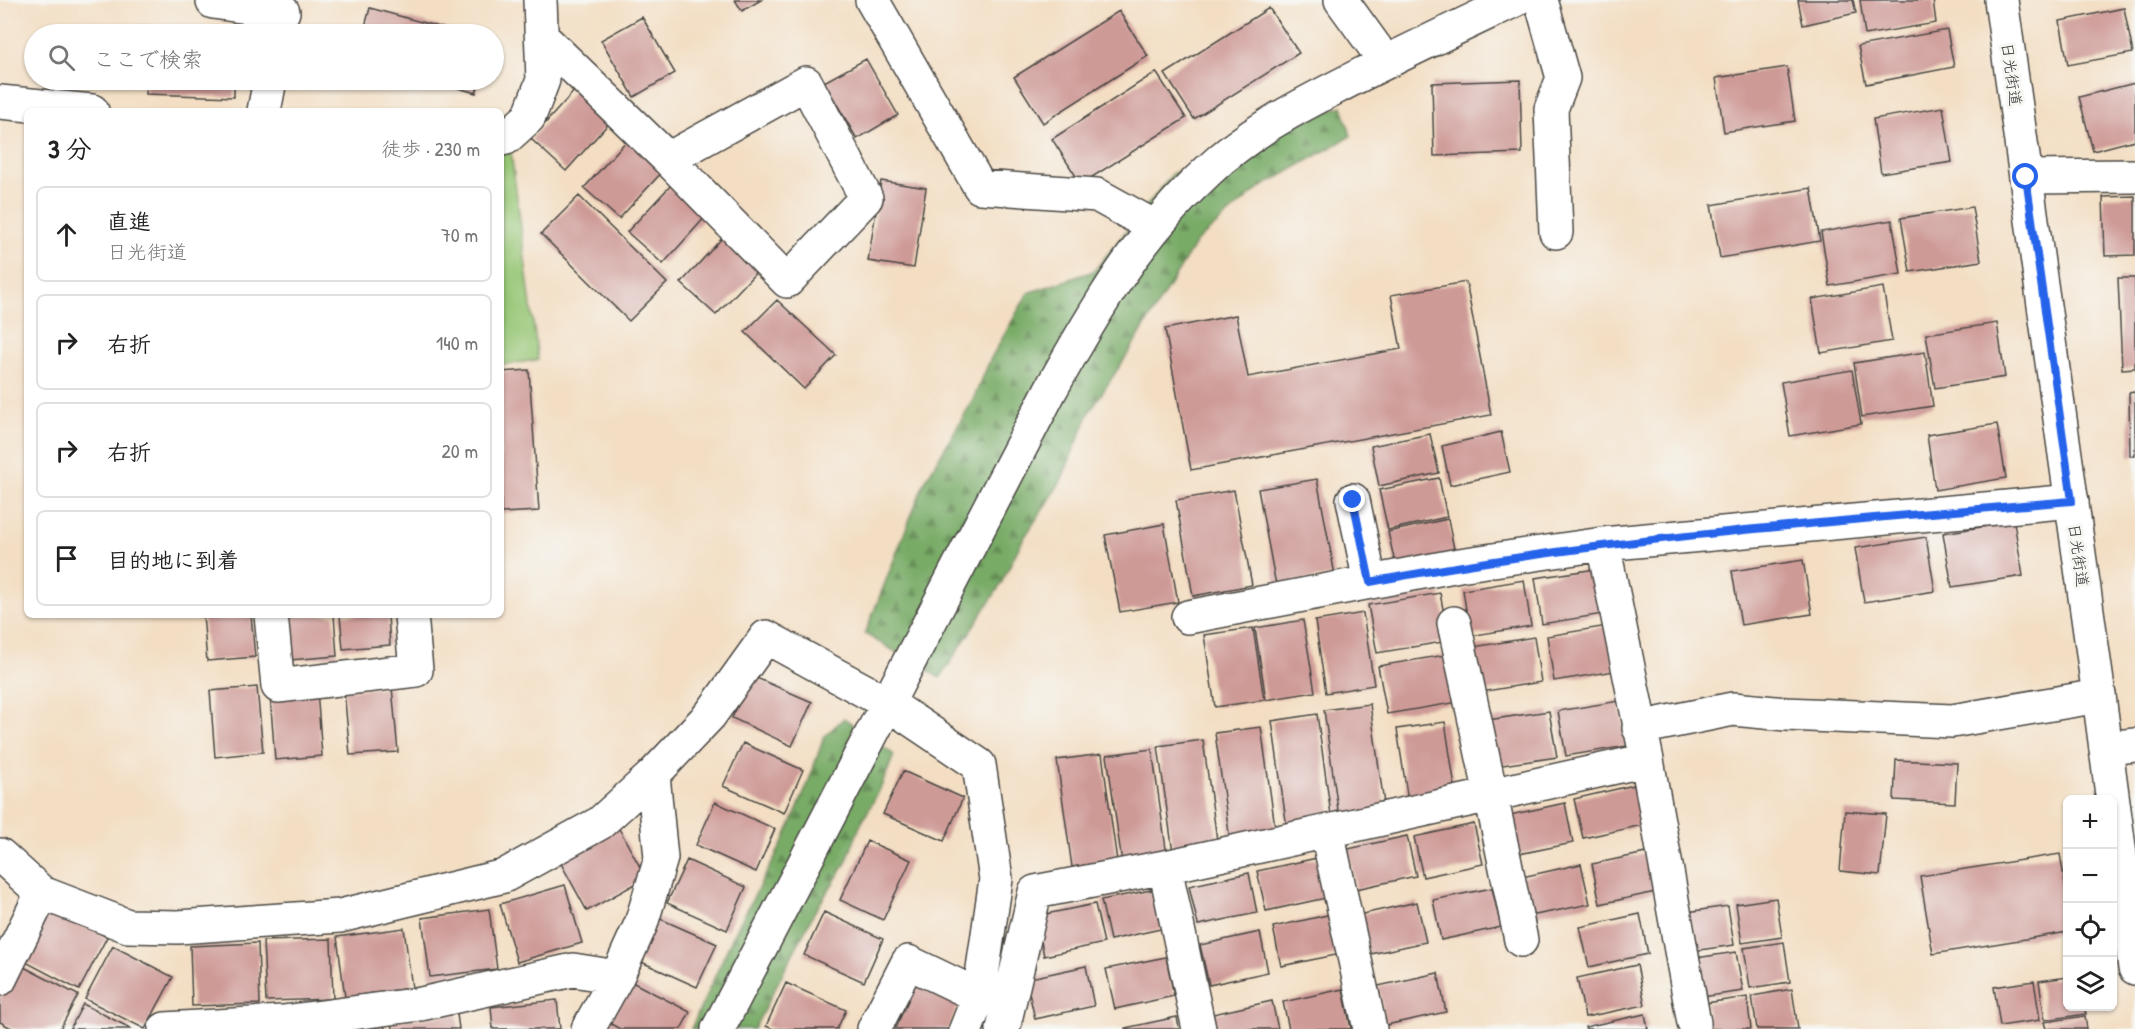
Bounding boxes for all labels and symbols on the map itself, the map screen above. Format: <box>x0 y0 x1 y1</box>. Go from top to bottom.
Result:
street label: 日光街道 <box>1997 41 2027 107</box>
route start <box>2012 163 2038 189</box>
route end <box>1339 486 1365 512</box>
street label: 日光街道 <box>2064 522 2094 588</box>

